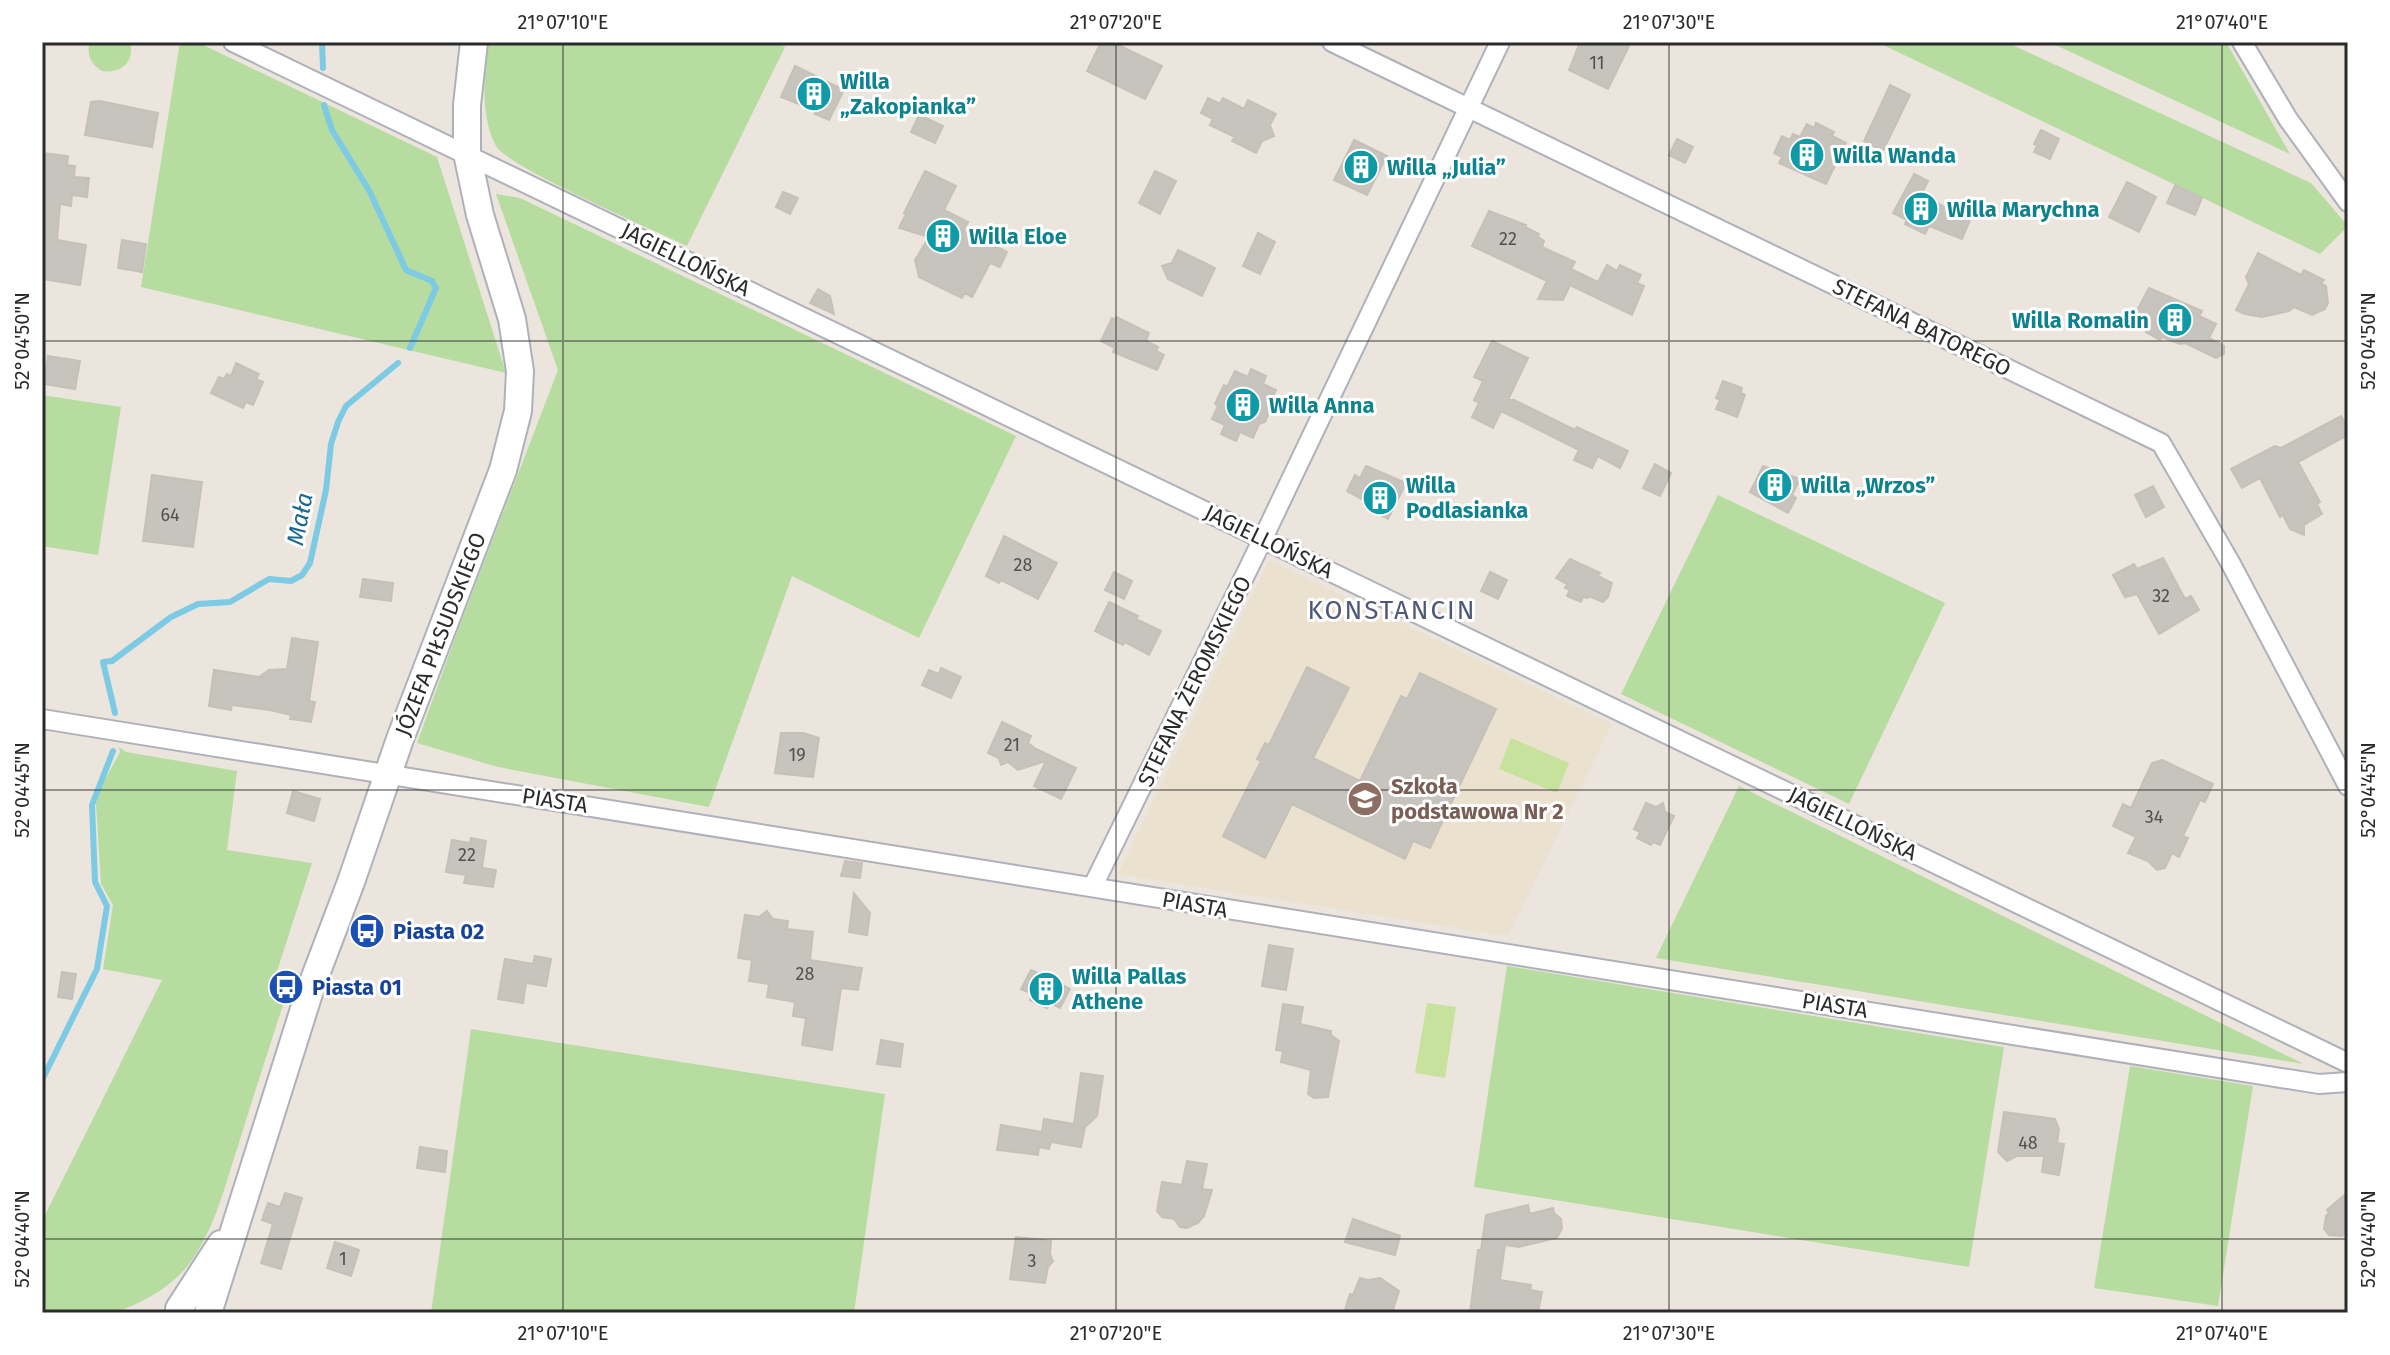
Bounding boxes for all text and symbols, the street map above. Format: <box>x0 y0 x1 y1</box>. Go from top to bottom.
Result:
text: 21°07'10"E <box>517 10 609 34</box>
text: 21°07'20"E <box>1070 10 1162 34</box>
text: 21°07'30"E <box>1623 10 1715 34</box>
text: 21°07'40"E <box>2176 10 2268 34</box>
house number: 11 <box>1589 52 1605 74</box>
place label: Willa „Zakopianka” <box>840 68 976 120</box>
building icon: Willa „Zakopianka” <box>795 75 833 113</box>
building icon: Willa Wanda <box>1788 136 1826 174</box>
place label: Willa Wanda <box>1833 142 1956 169</box>
building icon: Willa „Julia” <box>1342 148 1380 186</box>
place label: Willa „Julia” <box>1387 154 1506 181</box>
building icon: Willa Marychna <box>1902 190 1940 228</box>
place label: Willa Marychna <box>1947 196 2099 223</box>
street label: JAGIELLOŃSKA <box>617 217 755 302</box>
building icon: Willa Eloe <box>924 217 962 255</box>
place label: Willa Eloe <box>969 223 1067 250</box>
house number: 22 <box>1499 228 1517 250</box>
street label: STEFANA BATOREGO <box>1828 273 2015 382</box>
text: 52°04'50"N <box>10 292 34 390</box>
text: 52°04'50"N <box>2356 292 2380 390</box>
building icon: Willa Romalin <box>2156 301 2194 339</box>
place label: Willa Romalin <box>2012 307 2149 334</box>
building icon: Willa Anna <box>1224 386 1262 424</box>
place label: Willa Anna <box>1269 392 1375 419</box>
building icon: Willa „Wrzos” <box>1756 466 1794 504</box>
place label: Willa Podlasianka <box>1406 472 1528 524</box>
place label: Willa „Wrzos” <box>1801 472 1935 499</box>
building icon: Willa Podlasianka <box>1361 479 1399 517</box>
water label: Mała <box>281 490 319 548</box>
street label: JAGIELLOŃSKA <box>1200 499 1338 584</box>
house number: 64 <box>160 504 180 526</box>
street label: JÓZEFA PIŁSUDSKIEGO <box>389 529 492 740</box>
house number: 28 <box>1014 554 1032 576</box>
street label: STEFANA ŻEROMSKIEGO <box>1132 572 1257 791</box>
house number: 32 <box>2152 585 2170 607</box>
district label: KONSTANCIN <box>1307 595 1477 626</box>
house number: 21 <box>1004 734 1020 756</box>
text: 52°04'45"N <box>10 742 34 838</box>
text: 52°04'45"N <box>2356 742 2380 838</box>
house number: 19 <box>788 744 806 766</box>
place label: Szkoła podstawowa Nr 2 <box>1391 773 1564 825</box>
school or university icon: Szkoła podstawowa Nr 2 <box>1346 780 1384 818</box>
street label: JAGIELLOŃSKA <box>1784 781 1922 866</box>
street label: PIASTA <box>520 782 590 819</box>
house number: 34 <box>2145 806 2164 828</box>
house number: 22 <box>458 844 476 866</box>
street label: PIASTA <box>1160 885 1230 924</box>
bus stop icon: Piasta 02 <box>348 912 386 950</box>
place label: Piasta 02 <box>393 918 484 945</box>
house number: 28 <box>796 963 814 985</box>
place label: Willa Pallas Athene <box>1071 963 1187 1015</box>
bus stop icon: Piasta 01 <box>267 968 305 1006</box>
building icon: Willa Pallas Athene <box>1027 970 1065 1008</box>
place label: Piasta 01 <box>312 974 402 1001</box>
street label: PIASTA <box>1800 987 1870 1024</box>
house number: 48 <box>2018 1132 2038 1154</box>
text: 52°04'40"N <box>10 1190 34 1288</box>
text: 52°04'40"N <box>2356 1190 2380 1288</box>
house number: 1 <box>339 1248 347 1270</box>
house number: 3 <box>1028 1250 1036 1272</box>
text: 21°07'10"E <box>517 1321 609 1345</box>
text: 21°07'20"E <box>1070 1321 1162 1345</box>
text: 21°07'30"E <box>1623 1321 1715 1345</box>
text: 21°07'40"E <box>2176 1321 2268 1345</box>

